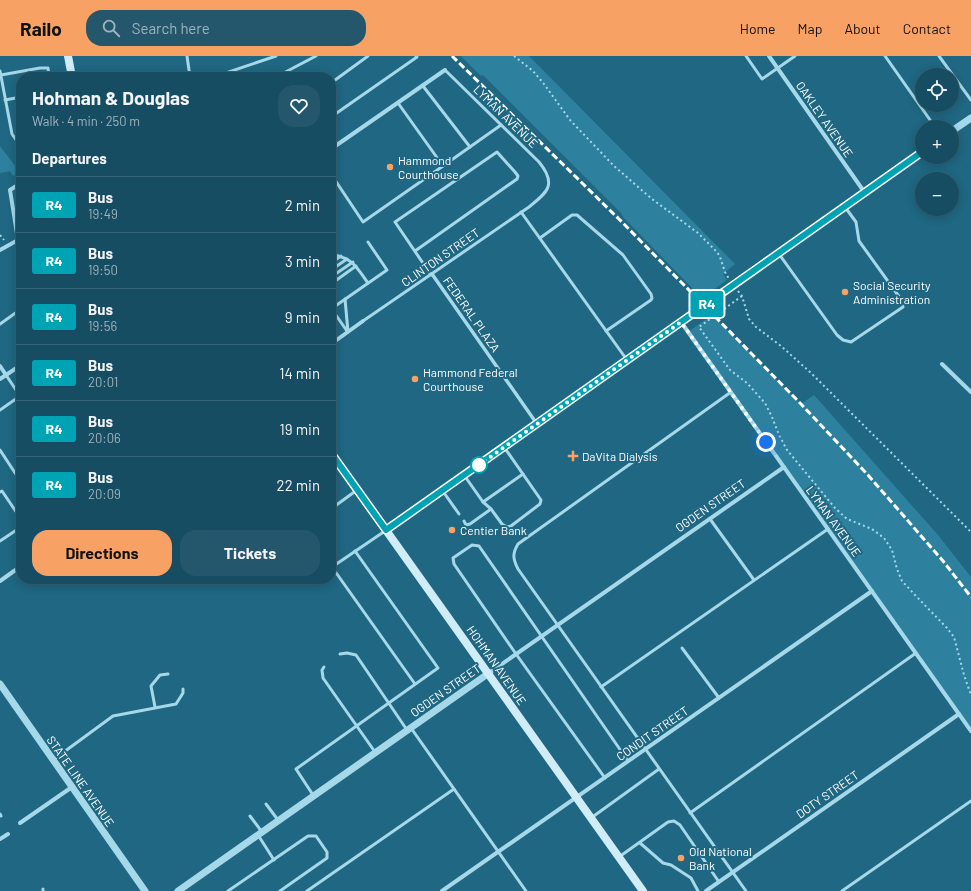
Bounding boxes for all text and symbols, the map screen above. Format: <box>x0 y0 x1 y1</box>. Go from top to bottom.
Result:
search box <box>86 10 366 46</box>
text: Railo <box>20 17 62 40</box>
icon: search <box>100 17 122 39</box>
text: Search here <box>132 19 210 37</box>
text: Home <box>740 20 776 37</box>
text: Map <box>798 20 822 37</box>
text: About <box>844 20 881 37</box>
text: Contact <box>903 20 951 37</box>
map controls <box>915 68 959 216</box>
button: locate <box>915 68 959 112</box>
street label: OAKLEY AVENUE <box>794 78 856 160</box>
street label: LYMAN AVENUE <box>471 82 541 150</box>
button: heart <box>278 85 320 127</box>
text: Hohman & Douglas <box>32 86 190 109</box>
text: Walk · 4 min · 250 m <box>32 113 140 129</box>
button: + <box>915 120 959 164</box>
text: Departures <box>32 149 107 167</box>
place label: Hammond Courthouse <box>398 153 459 181</box>
marker: Hammond Courthouse <box>385 162 395 172</box>
button: − <box>915 172 959 216</box>
text: Bus <box>88 188 113 206</box>
text: R4 <box>45 196 63 213</box>
text: 2 min <box>285 196 320 214</box>
text: 19:49 <box>88 206 118 222</box>
street label: CLINTON STREET <box>398 225 482 289</box>
text: Bus <box>88 244 113 262</box>
text: R4 <box>45 252 63 269</box>
text: 3 min <box>285 252 320 270</box>
text: 19:50 <box>88 262 118 278</box>
street label: FEDERAL PLAZA <box>441 274 503 354</box>
place label: Social Security Administration <box>853 278 931 306</box>
marker: Social Security Administration <box>840 287 850 297</box>
line badge: R4 <box>689 291 725 317</box>
text: R4 <box>698 295 716 312</box>
text: Bus <box>88 300 113 318</box>
text: R4 <box>45 308 63 325</box>
text: 9 min <box>285 308 320 326</box>
text: 19:56 <box>88 318 117 334</box>
text: Bus <box>88 356 113 374</box>
text: R4 <box>45 364 63 381</box>
text: 14 min <box>279 364 320 382</box>
place label: Hammond Federal Courthouse <box>423 365 518 393</box>
text: 20:01 <box>88 374 118 390</box>
marker: Hammond Federal Courthouse <box>410 374 420 384</box>
text: Bus <box>88 412 113 430</box>
text: R4 <box>45 420 63 437</box>
text: 19 min <box>280 420 320 438</box>
text: 20:06 <box>88 430 121 446</box>
your location <box>756 432 776 452</box>
place label: DaVita Dialysis <box>582 449 658 463</box>
marker: DaVita Dialysis <box>567 450 579 462</box>
unlabelled marker <box>470 456 488 474</box>
text: Bus <box>88 468 113 486</box>
text: R4 <box>45 476 63 493</box>
text: 22 min <box>277 476 320 494</box>
street label: OGDEN STREET <box>672 476 748 534</box>
street label: LYMAN AVENUE <box>804 483 864 559</box>
text: 20:09 <box>88 486 121 502</box>
place label: Centier Bank <box>460 523 527 537</box>
marker: Centier Bank <box>447 525 457 535</box>
button: Directions <box>32 530 172 576</box>
button: Tickets <box>180 530 320 576</box>
street label: HOHMAN AVENUE <box>464 623 530 707</box>
street label: OGDEN STREET <box>407 661 483 719</box>
street label: CONDIT STREET <box>613 703 691 763</box>
street label: STATE LINE AVENUE <box>44 733 118 829</box>
street label: DOTY STREET <box>793 767 861 821</box>
place label: Old National Bank <box>689 844 752 872</box>
marker: Old National Bank <box>676 853 686 863</box>

